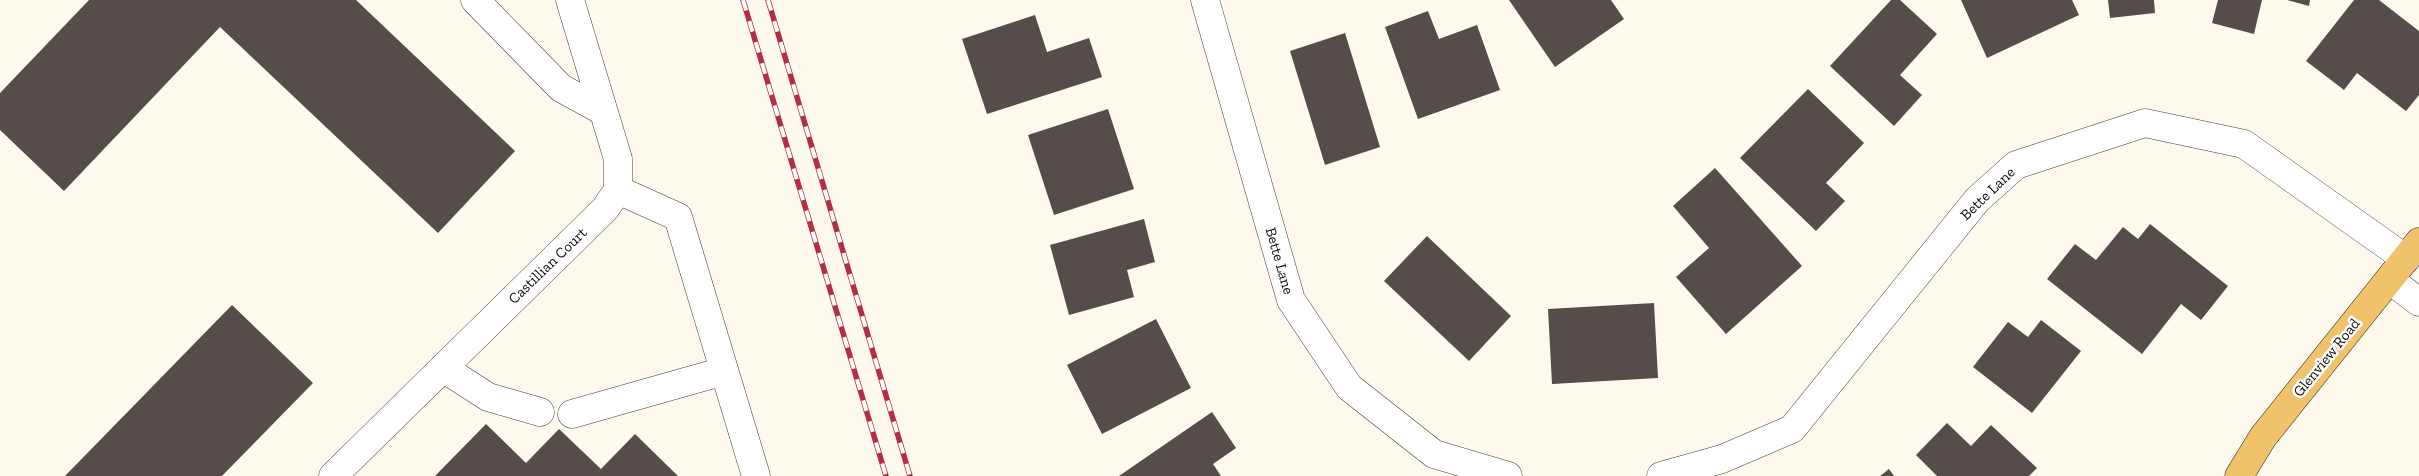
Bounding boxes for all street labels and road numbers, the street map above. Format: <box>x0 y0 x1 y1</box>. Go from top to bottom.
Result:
street label: Bette Lane <box>1957 164 2019 224</box>
street label: Castillian Court <box>505 224 591 308</box>
street label: Bette Lane <box>1261 225 1297 297</box>
street label: Glenview Road <box>2290 315 2364 401</box>

